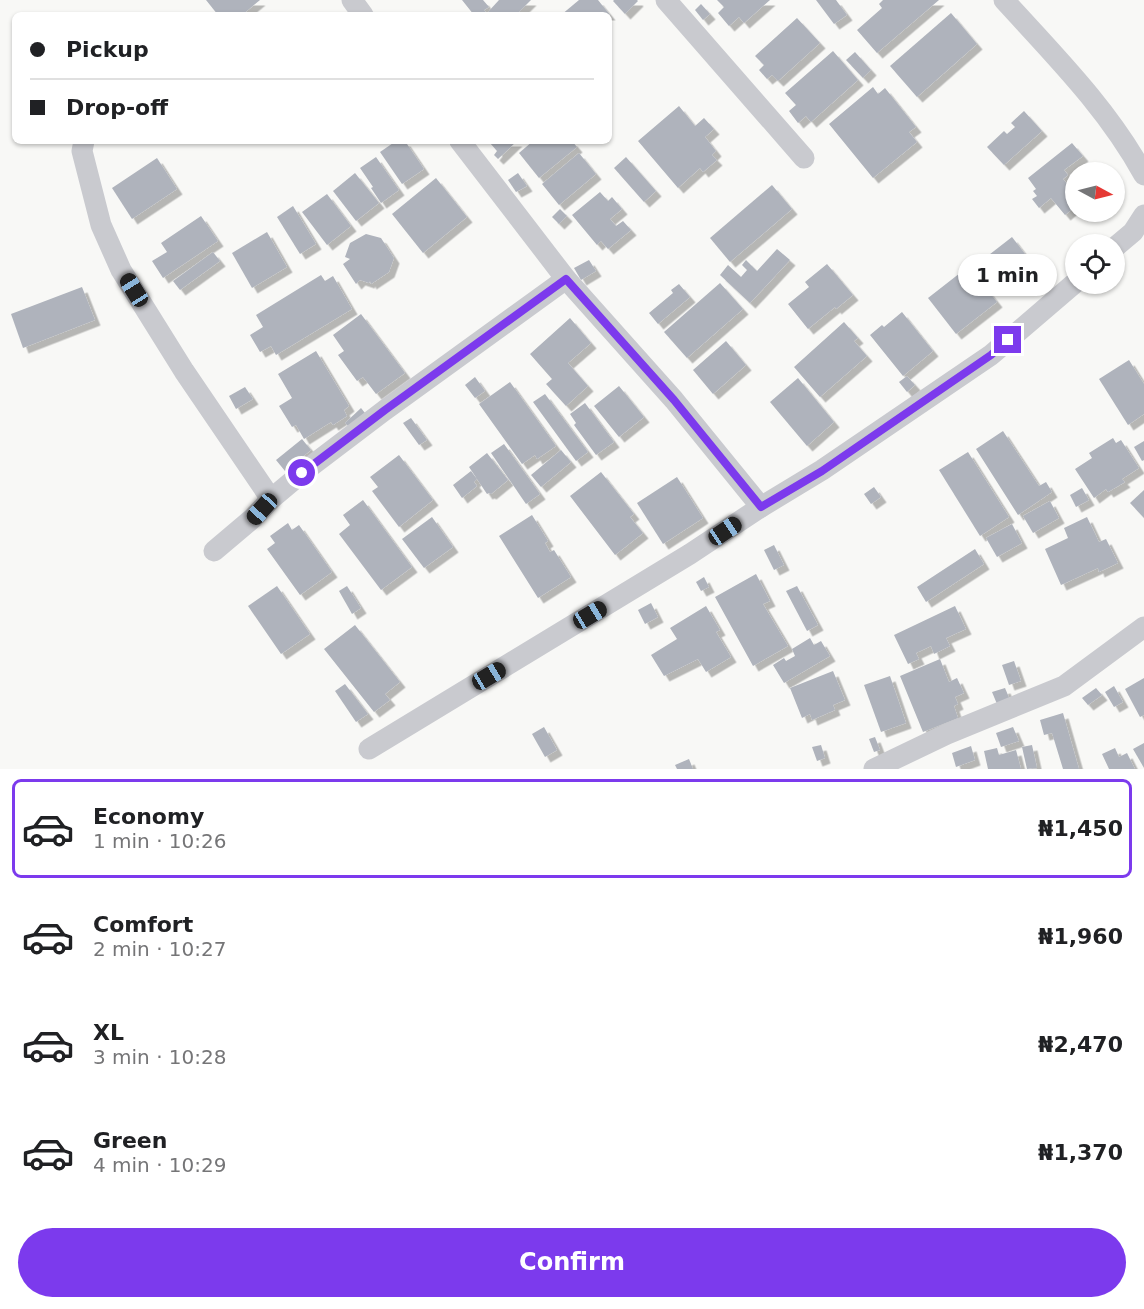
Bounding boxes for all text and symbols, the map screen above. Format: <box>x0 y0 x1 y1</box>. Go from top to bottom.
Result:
text: Pickup <box>66 37 149 62</box>
text: Drop-off <box>66 95 168 120</box>
north arrow <box>1065 162 1125 222</box>
map controls <box>1065 162 1125 294</box>
button: locate <box>1065 234 1125 294</box>
callout: 1 min <box>958 253 1058 295</box>
text: 1 min <box>976 263 1039 287</box>
car <box>117 270 151 310</box>
route end <box>994 326 1021 353</box>
route start <box>288 459 315 486</box>
car <box>243 490 281 528</box>
car <box>705 513 745 549</box>
car <box>570 598 610 632</box>
car <box>469 659 509 693</box>
icon: car <box>21 802 75 856</box>
text: Economy <box>93 804 204 829</box>
text: ₦1,450 <box>1038 816 1123 841</box>
text: 1 min · 10:26 <box>93 829 227 853</box>
icon: car <box>21 910 75 964</box>
text: Comfort <box>93 912 193 937</box>
text: ₦1,960 <box>1038 924 1123 949</box>
text: 2 min · 10:27 <box>93 937 227 961</box>
icon: car <box>21 1018 75 1072</box>
text: XL <box>93 1020 124 1045</box>
text: ₦2,470 <box>1038 1032 1123 1057</box>
text: 3 min · 10:28 <box>93 1045 227 1069</box>
icon: car <box>21 1126 75 1180</box>
text: Green <box>93 1128 167 1153</box>
text: ₦1,370 <box>1038 1140 1123 1165</box>
text: 4 min · 10:29 <box>93 1153 227 1177</box>
button: Confirm <box>18 1228 1126 1297</box>

